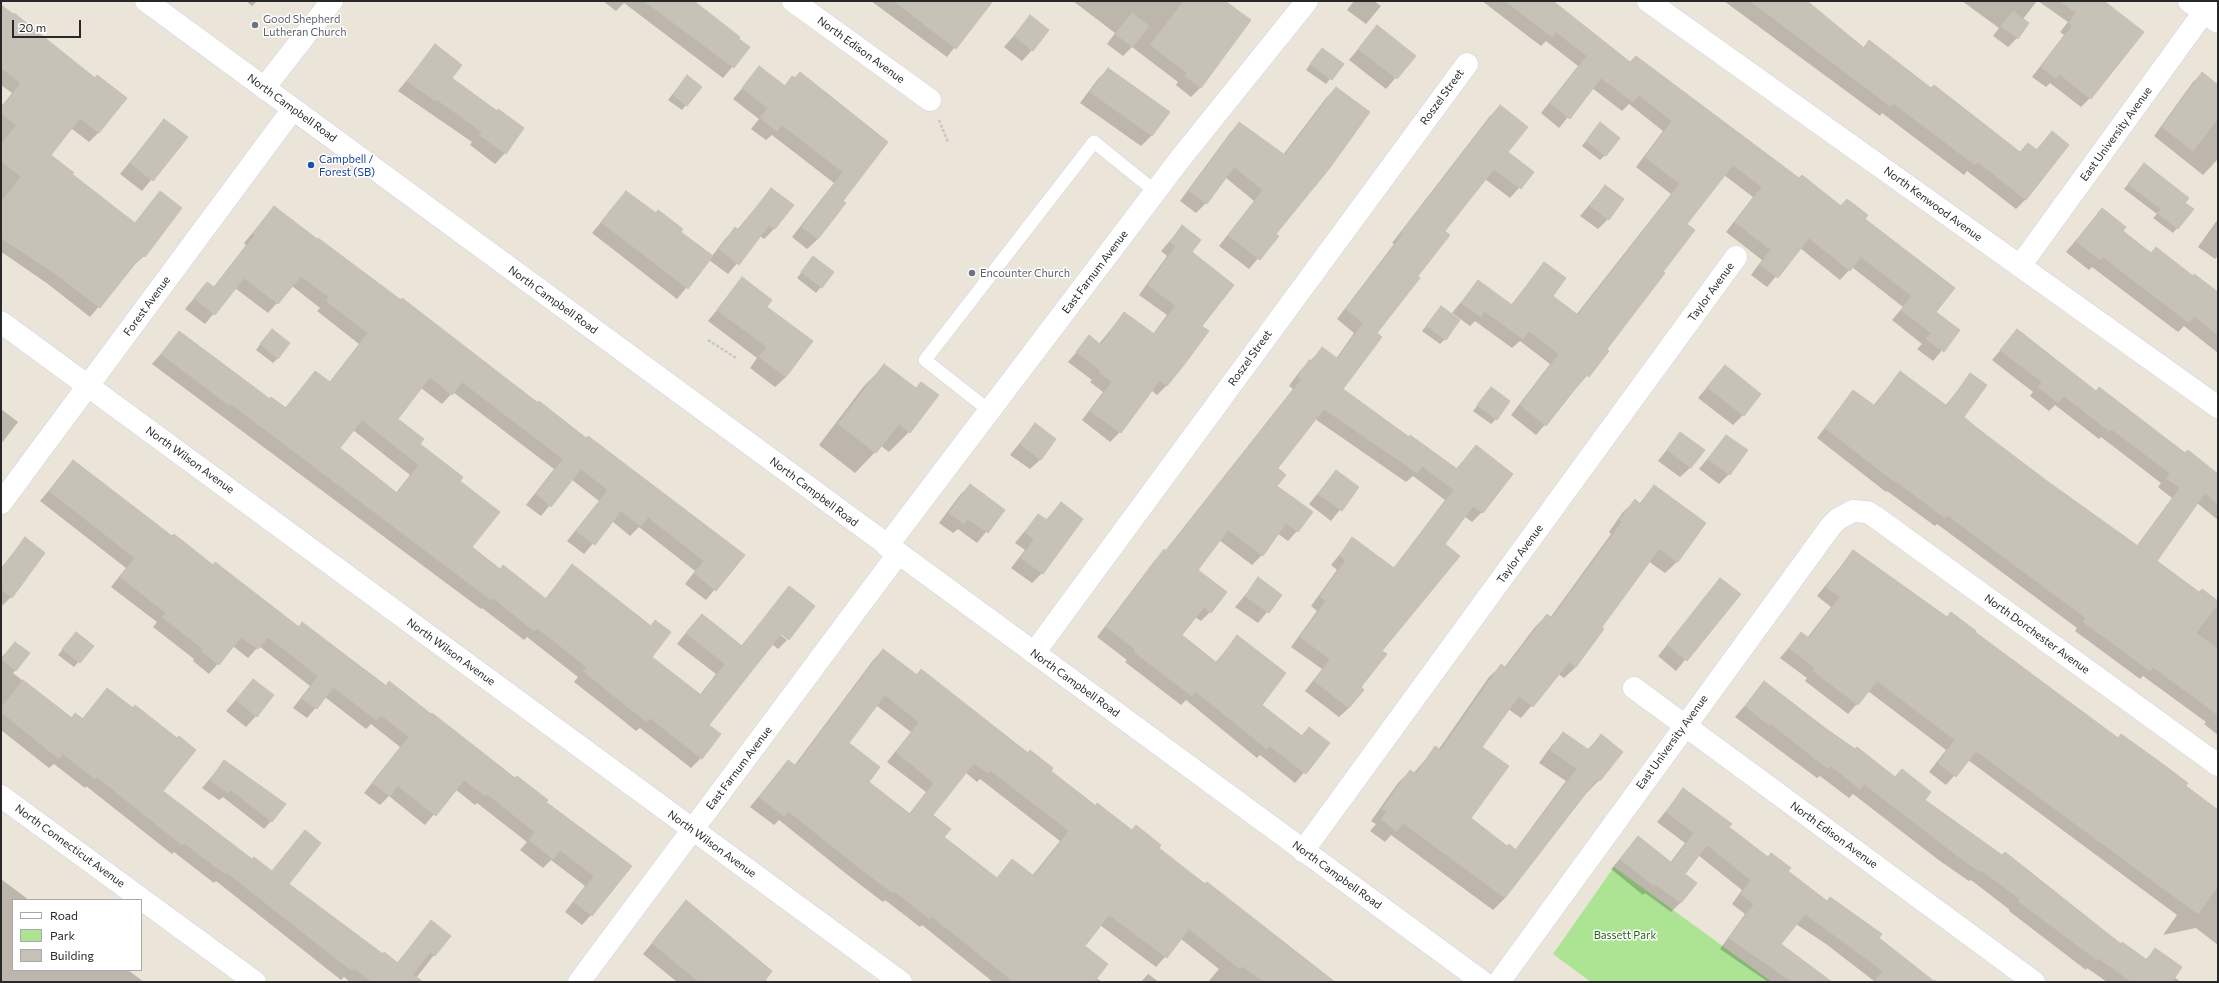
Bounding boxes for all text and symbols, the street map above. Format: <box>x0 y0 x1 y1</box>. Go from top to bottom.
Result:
scale bar <box>14 12 83 38</box>
place label: Good Shepherd Lutheran Church <box>263 12 346 38</box>
street label: North Edison Avenue <box>815 14 907 86</box>
text: 20 m <box>19 20 46 34</box>
marker: Good Shepherd Lutheran Church <box>250 20 260 30</box>
street label: Roszel Street <box>1417 67 1467 127</box>
street label: North Campbell Road <box>245 71 339 145</box>
street label: East University Avenue <box>2077 84 2155 184</box>
place label: Campbell / Forest (SB) <box>319 152 375 178</box>
marker: Campbell / Forest (SB) <box>306 160 316 170</box>
street label: North Kenwood Avenue <box>1881 164 1985 244</box>
street label: East Farnum Avenue <box>1059 228 1131 316</box>
street label: Taylor Avenue <box>1685 260 1737 324</box>
street label: North Campbell Road <box>506 263 600 337</box>
place label: Encounter Church <box>980 266 1070 280</box>
marker: Encounter Church <box>967 268 977 278</box>
street label: Forest Avenue <box>121 273 173 339</box>
street label: Roszel Street <box>1225 328 1275 388</box>
street label: North Wilson Avenue <box>143 424 237 496</box>
street label: North Campbell Road <box>767 454 861 530</box>
street label: Taylor Avenue <box>1494 522 1546 586</box>
street label: North Dorchester Avenue <box>1982 591 2092 677</box>
street label: North Wilson Avenue <box>404 616 498 688</box>
street label: North Campbell Road <box>1028 646 1122 720</box>
street label: East University Avenue <box>1633 692 1711 792</box>
street label: East Farnum Avenue <box>703 724 775 812</box>
street label: North Edison Avenue <box>1788 799 1880 871</box>
street label: North Connecticut Avenue <box>13 802 127 890</box>
street label: North Wilson Avenue <box>665 808 759 880</box>
street label: North Campbell Road <box>1290 838 1384 912</box>
legend <box>12 899 142 971</box>
text: Road <box>50 908 78 922</box>
text: Park <box>50 928 75 942</box>
park label: Bassett Park <box>1594 928 1656 942</box>
text: Building <box>50 948 94 962</box>

